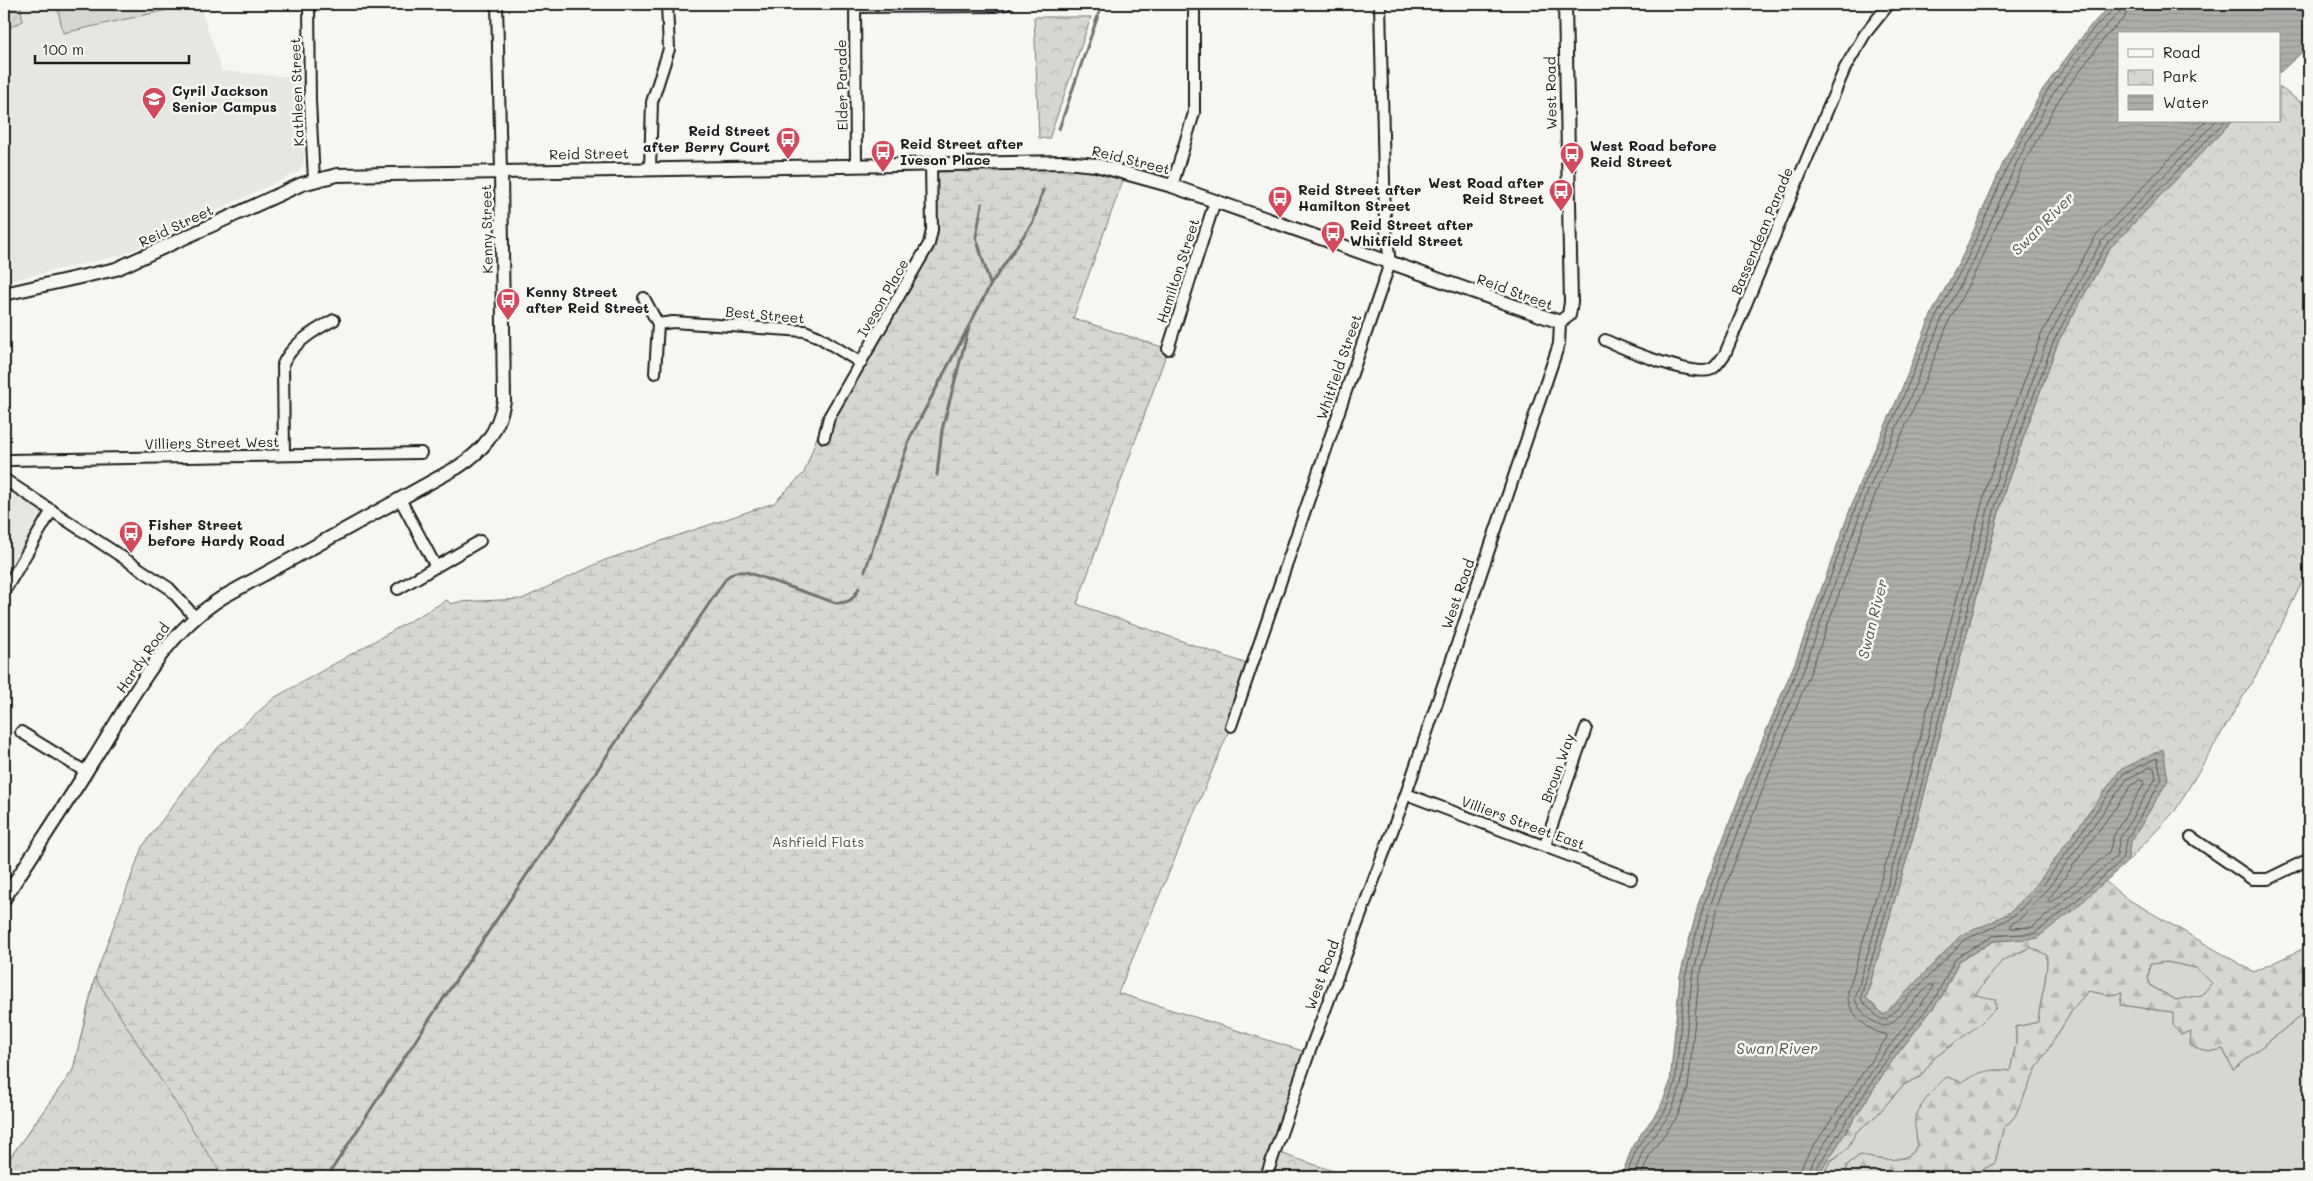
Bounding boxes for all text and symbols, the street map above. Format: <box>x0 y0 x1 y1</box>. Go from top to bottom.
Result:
scale bar <box>35 32 189 64</box>
legend <box>2118 32 2280 122</box>
street label: Kathleen Street <box>285 37 308 147</box>
text: 100 m <box>42 39 84 59</box>
street label: Elder Parade <box>831 39 852 131</box>
text: Road <box>2163 42 2200 62</box>
street label: West Road <box>1540 56 1561 130</box>
text: Park <box>2163 66 2197 86</box>
place label: Cyril Jackson Senior Campus <box>172 81 277 116</box>
school or university icon: Cyril Jackson Senior Campus <box>141 86 167 120</box>
text: Water <box>2163 92 2209 112</box>
place label: Reid Street after Berry Court <box>643 121 770 156</box>
bus stop icon: Reid Street after Berry Court <box>775 126 801 160</box>
place label: Reid Street after Iveson Place <box>900 134 1023 169</box>
place label: West Road before Reid Street <box>1590 136 1717 171</box>
bus stop icon: Reid Street after Iveson Place <box>870 139 896 173</box>
street label: Reid Street <box>1090 141 1172 178</box>
bus stop icon: West Road before Reid Street <box>1559 141 1585 175</box>
street label: Reid Street <box>549 143 629 164</box>
street label: Bassendean Parade <box>1726 164 1797 297</box>
place label: West Road after Reid Street <box>1428 173 1544 208</box>
bus stop icon: West Road after Reid Street <box>1548 178 1574 212</box>
place label: Reid Street after Hamilton Street <box>1298 180 1421 215</box>
street label: Kenny Street <box>476 184 497 274</box>
bus stop icon: Reid Street after Hamilton Street <box>1267 185 1293 219</box>
water label: Swan River <box>2006 187 2079 259</box>
street label: Reid Street <box>136 200 216 251</box>
place label: Reid Street after Whitfield Street <box>1350 215 1473 250</box>
street label: Hamilton Street <box>1152 216 1203 326</box>
bus stop icon: Reid Street after Whitfield Street <box>1320 220 1346 254</box>
street label: Iveson Place <box>853 255 913 340</box>
street label: Reid Street <box>1474 269 1556 314</box>
place label: Kenny Street after Reid Street <box>526 282 649 317</box>
bus stop icon: Kenny Street after Reid Street <box>495 287 521 321</box>
street label: Best Street <box>725 302 805 327</box>
street label: Whitfield Street <box>1312 312 1365 422</box>
street label: Villiers Street West <box>145 432 279 453</box>
place label: Fisher Street before Hardy Road <box>148 515 285 550</box>
bus stop icon: Fisher Street before Hardy Road <box>118 520 144 554</box>
street label: West Road <box>1437 556 1478 632</box>
water label: Swan River <box>1852 576 1892 661</box>
street label: Hardy Road <box>111 619 174 696</box>
street label: Broun Way <box>1536 731 1579 805</box>
street label: Villiers Street East <box>1459 791 1588 854</box>
park label: Ashfield Flats <box>772 832 864 851</box>
street label: West Road <box>1300 937 1343 1013</box>
water label: Swan River <box>1736 1038 1818 1058</box>

